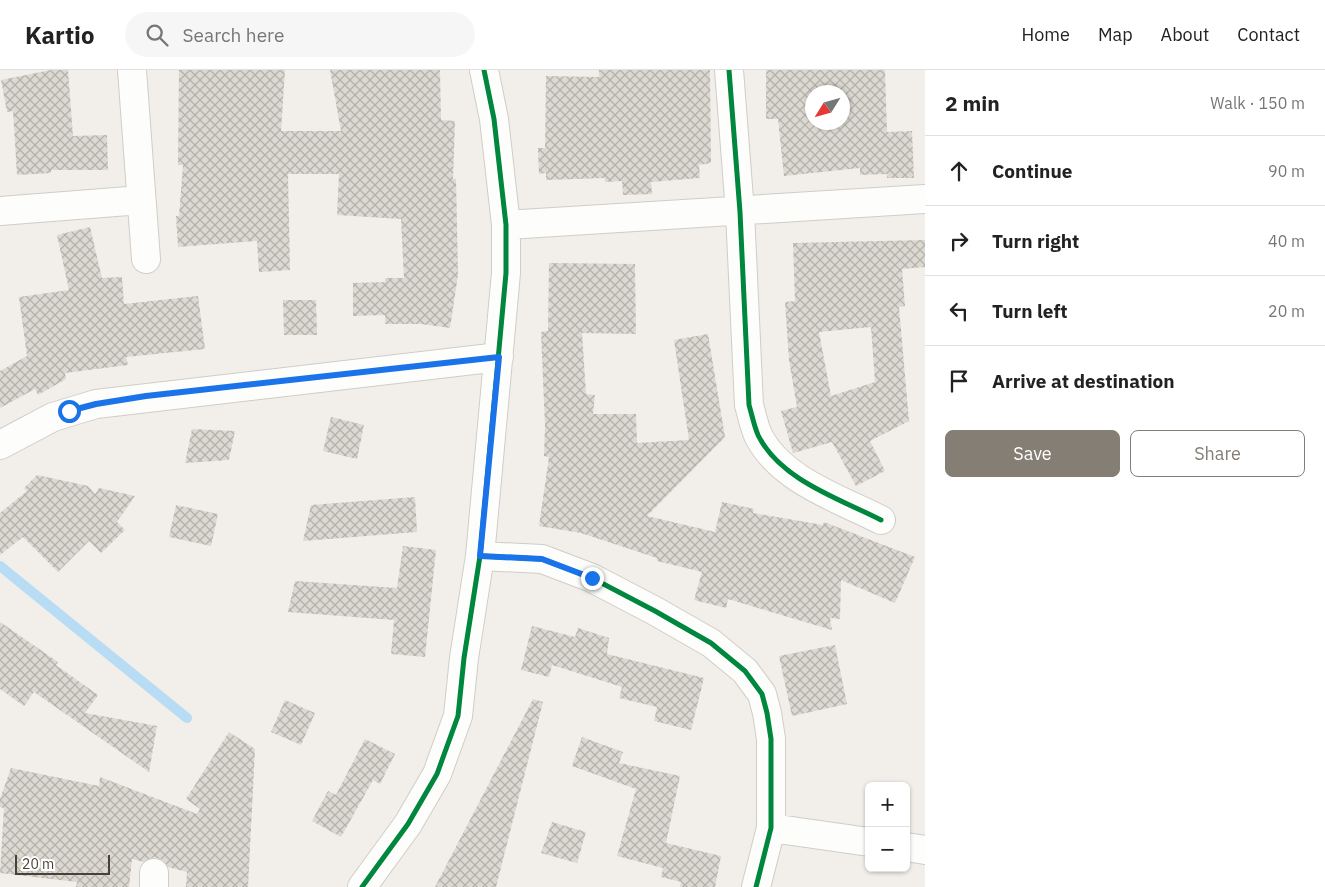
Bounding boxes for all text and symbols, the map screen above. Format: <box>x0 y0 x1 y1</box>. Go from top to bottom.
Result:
search box <box>125 12 475 57</box>
text: Kartio <box>25 19 95 51</box>
icon: search <box>143 21 171 49</box>
text: Search here <box>183 23 284 47</box>
text: Home <box>1022 23 1070 46</box>
text: Map <box>1098 23 1133 46</box>
text: About <box>1161 23 1209 46</box>
text: Contact <box>1237 23 1300 46</box>
north arrow <box>805 85 850 130</box>
text: 2 min <box>945 89 1000 117</box>
text: Walk · 150 m <box>1210 93 1305 113</box>
icon: ahead <box>945 157 973 185</box>
text: Continue <box>992 159 1072 183</box>
text: 90 m <box>1268 161 1305 181</box>
icon: right <box>945 227 973 255</box>
text: Turn right <box>992 229 1079 253</box>
text: 40 m <box>1268 231 1305 251</box>
icon: left <box>945 297 973 325</box>
text: Turn left <box>992 299 1068 323</box>
text: 20 m <box>1268 301 1305 321</box>
icon: arrive <box>945 367 973 395</box>
text: Arrive at destination <box>992 369 1175 393</box>
route start <box>58 400 81 423</box>
button: Save <box>945 430 1120 477</box>
button: Share <box>1130 430 1305 477</box>
route end <box>581 567 604 590</box>
map controls <box>865 782 910 872</box>
button: + <box>865 782 910 827</box>
button: − <box>865 827 910 872</box>
scale bar <box>15 852 110 875</box>
text: 20 m <box>22 855 54 873</box>

